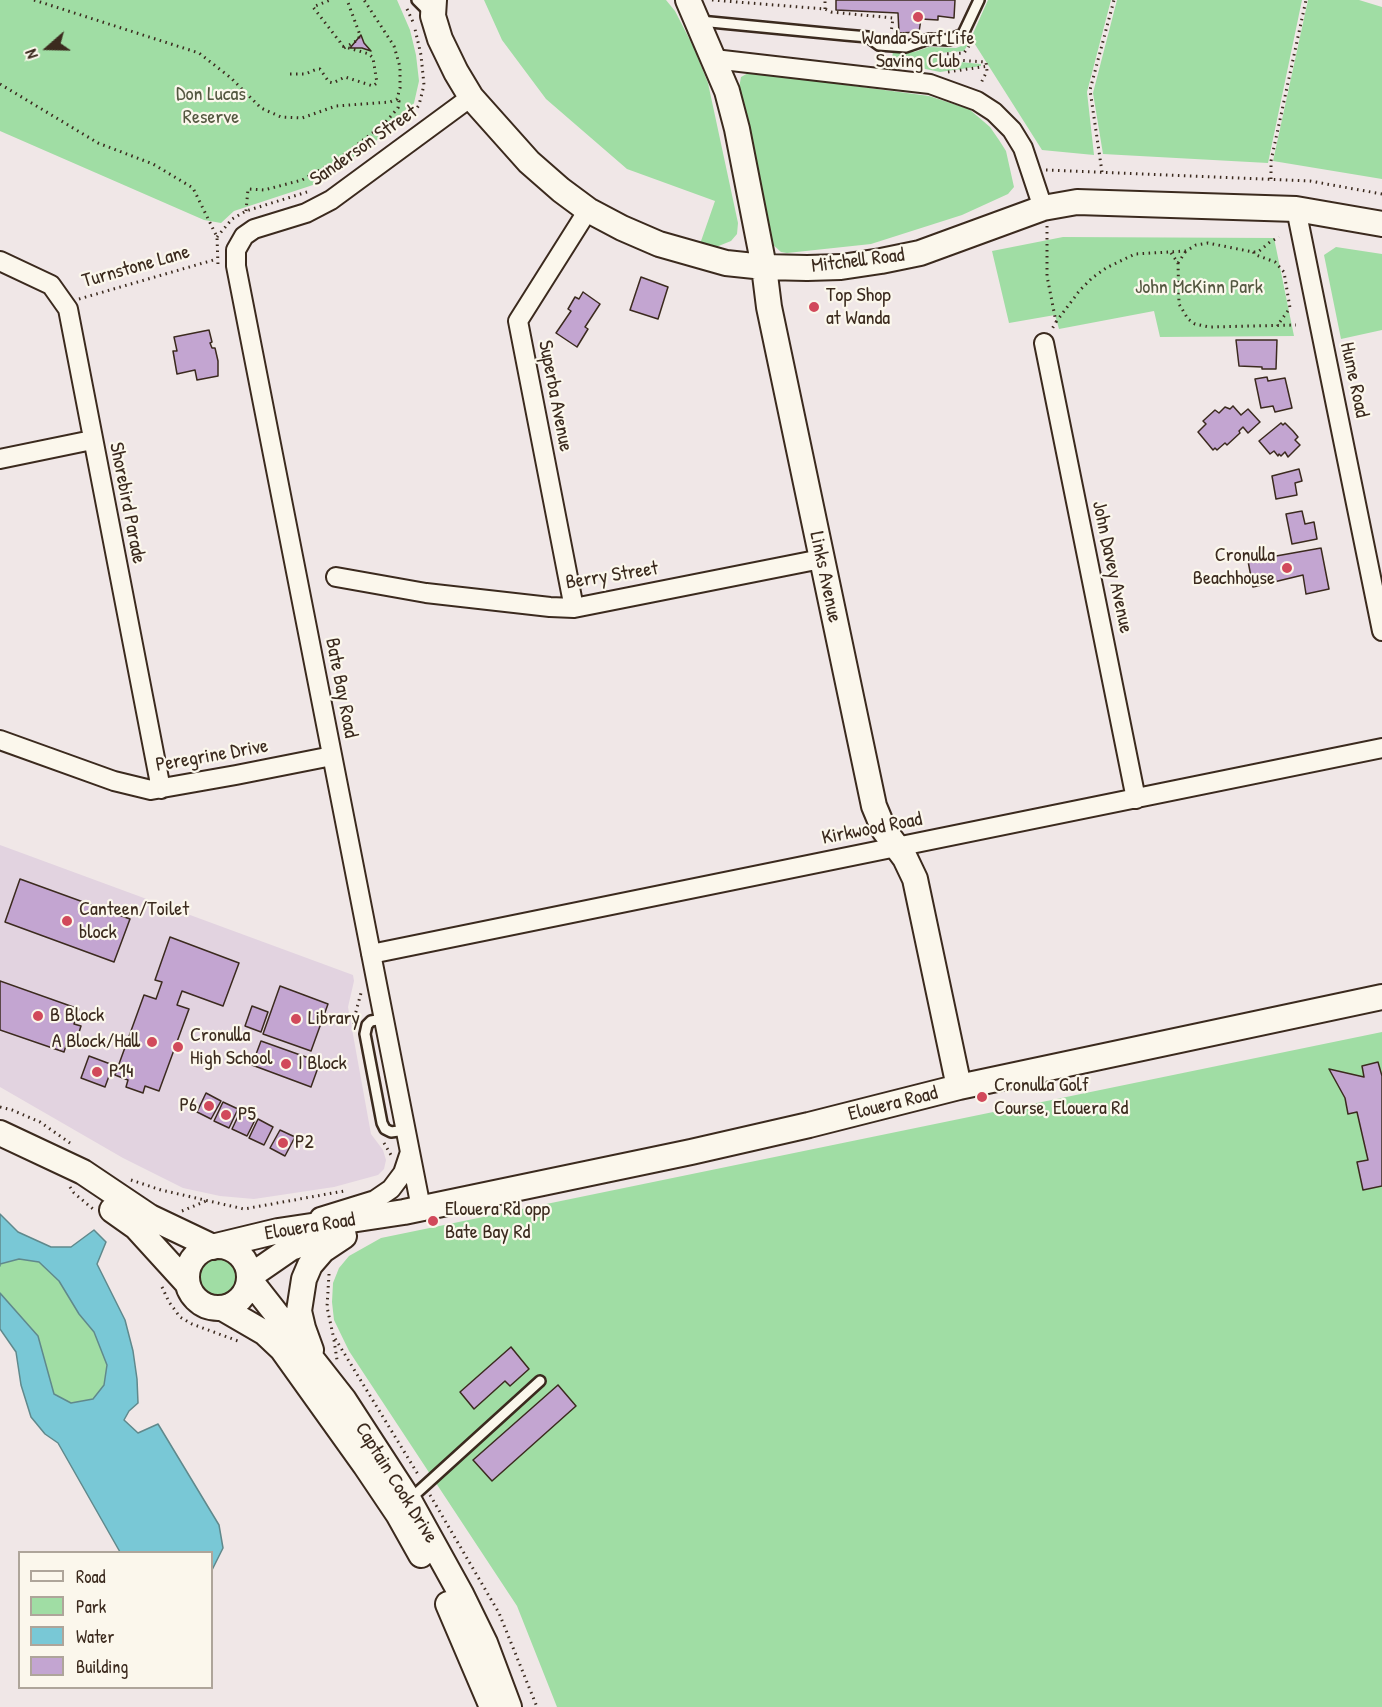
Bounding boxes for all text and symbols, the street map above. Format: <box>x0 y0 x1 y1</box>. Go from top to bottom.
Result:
marker: Wanda Surf Life Saving Club <box>911 10 925 24</box>
north arrow <box>18 18 78 78</box>
place label: Wanda Surf Life Saving Club <box>861 27 975 74</box>
text: N <box>19 46 43 62</box>
park label: Don Lucas Reserve <box>176 83 246 130</box>
street label: Sanderson Street <box>306 100 422 192</box>
street label: Turnstone Lane <box>80 240 192 294</box>
street label: Mitchell Road <box>810 243 906 279</box>
park label: John McKinn Park <box>1135 276 1263 300</box>
place label: Top Shop at Wanda <box>826 284 891 331</box>
marker: Top Shop at Wanda <box>807 300 821 314</box>
street label: Superba Avenue <box>532 338 578 454</box>
street label: Hume Road <box>1334 340 1374 420</box>
street label: Shorebird Parade <box>103 440 151 566</box>
street label: John Davey Avenue <box>1086 499 1138 635</box>
street label: Links Avenue <box>804 529 846 625</box>
place label: Cronulla Beachhouse <box>1193 544 1275 591</box>
street label: Berry Street <box>564 557 660 595</box>
marker: Cronulla Beachhouse <box>1280 561 1294 575</box>
street label: Bate Bay Road <box>320 636 362 740</box>
street label: Peregrine Drive <box>154 734 270 778</box>
street label: Kirkwood Road <box>820 808 924 850</box>
place label: Canteen/Toilet block <box>79 898 189 945</box>
marker: Canteen/Toilet block <box>60 914 74 928</box>
place label: B Block <box>50 1004 104 1028</box>
place label: Library <box>308 1007 360 1031</box>
marker: B Block <box>31 1009 45 1023</box>
marker: Library <box>289 1012 303 1026</box>
place label: Cronulla High School <box>190 1024 273 1071</box>
place label: A Block/Hall <box>52 1030 140 1054</box>
marker: A Block/Hall <box>145 1035 159 1049</box>
marker: Cronulla High School <box>171 1040 185 1054</box>
place label: I Block <box>298 1052 347 1076</box>
marker: I Block <box>279 1057 293 1071</box>
place label: P14 <box>109 1060 133 1084</box>
marker: P14 <box>90 1065 104 1079</box>
place label: Cronulla Golf Course, Elouera Rd <box>994 1074 1128 1121</box>
street label: Elouera Road <box>846 1081 940 1127</box>
marker: Cronulla Golf Course, Elouera Rd <box>975 1090 989 1104</box>
place label: P6 <box>179 1094 197 1118</box>
marker: P6 <box>202 1099 216 1113</box>
place label: P5 <box>238 1103 256 1127</box>
marker: P5 <box>219 1108 233 1122</box>
place label: P2 <box>295 1131 314 1155</box>
marker: P2 <box>276 1136 290 1150</box>
place label: Elouera Rd opp Bate Bay Rd <box>445 1198 550 1245</box>
street label: Elouera Road <box>263 1208 357 1246</box>
marker: Elouera Rd opp Bate Bay Rd <box>426 1214 440 1228</box>
street label: Captain Cook Drive <box>349 1418 443 1548</box>
legend <box>18 1551 213 1689</box>
text: Road <box>76 1564 106 1589</box>
text: Park <box>76 1594 106 1619</box>
text: Water <box>76 1624 114 1649</box>
text: Building <box>76 1654 128 1679</box>

